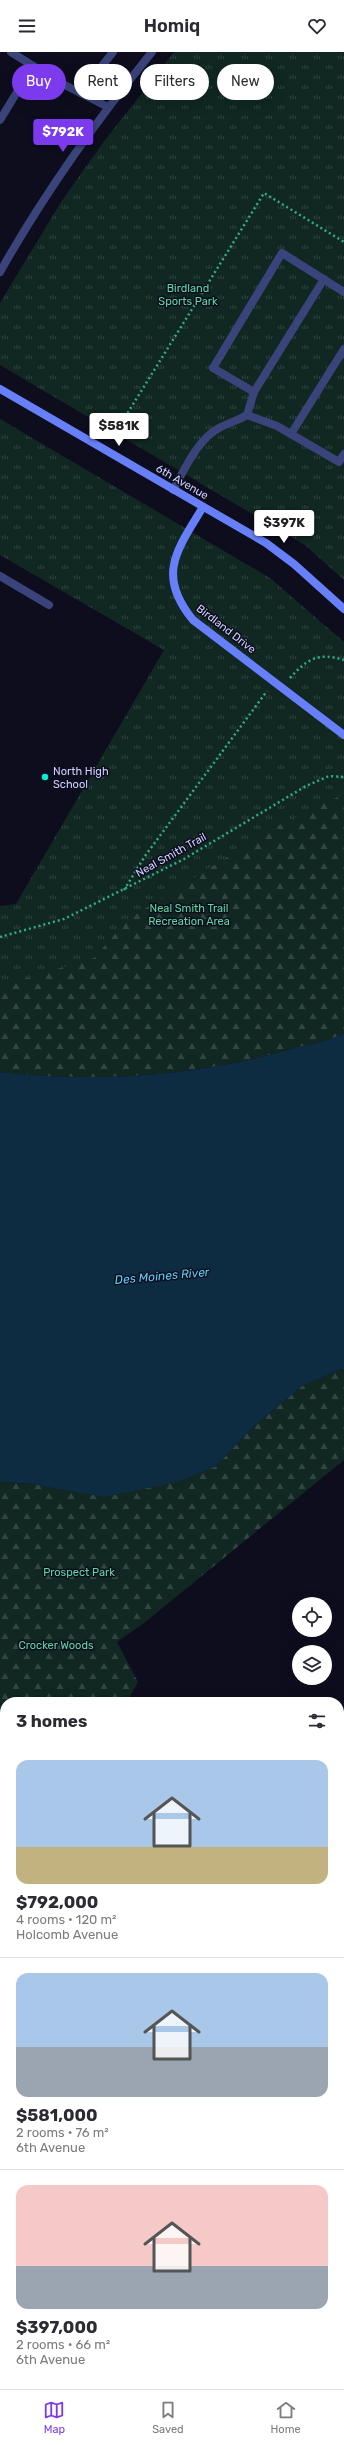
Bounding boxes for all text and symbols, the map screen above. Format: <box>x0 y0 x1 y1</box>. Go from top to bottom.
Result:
icon: menu <box>16 15 38 37</box>
text: Homiq <box>144 15 200 37</box>
icon: heart <box>306 15 328 37</box>
chip: Buy <box>12 64 66 100</box>
chip: Rent <box>74 64 132 100</box>
chip: Filters <box>140 64 209 100</box>
chip: New <box>217 64 274 100</box>
pin: $792K <box>35 119 91 153</box>
text: $792K <box>42 124 84 139</box>
park label: Birdland Sports Park <box>158 282 218 308</box>
pin: $581K <box>91 413 147 447</box>
text: $581K <box>99 418 139 433</box>
street label: 6th Avenue <box>153 462 211 502</box>
pin: $397K <box>256 510 312 544</box>
text: $397K <box>263 515 305 530</box>
street label: Birdland Drive <box>194 602 258 656</box>
place label: North High School <box>53 765 109 791</box>
marker: North High School <box>40 772 50 782</box>
street label: Neal Smith Trail <box>133 830 209 880</box>
park label: Neal Smith Trail Recreation Area <box>148 902 230 928</box>
water label: Des Moines River <box>114 1265 210 1287</box>
park label: Prospect Park <box>43 1566 115 1579</box>
map controls <box>292 1597 332 1685</box>
button: locate <box>292 1597 332 1637</box>
park label: Crocker Woods <box>18 1639 94 1652</box>
button: layers <box>292 1645 332 1685</box>
icon: filters <box>306 1710 328 1732</box>
text: 3 homes <box>16 1711 87 1731</box>
icon: home <box>136 1786 208 1858</box>
text: $792,000 <box>16 1892 98 1912</box>
text: 4 rooms · 120 m² <box>16 1912 116 1927</box>
text: Holcomb Avenue <box>16 1927 118 1942</box>
icon: home <box>136 1999 208 2071</box>
text: $581,000 <box>16 2105 98 2125</box>
text: 2 rooms · 76 m² <box>16 2125 109 2140</box>
text: 6th Avenue <box>16 2140 85 2155</box>
icon: home <box>136 2211 208 2283</box>
text: $397,000 <box>16 2317 98 2337</box>
text: 2 rooms · 66 m² <box>16 2337 110 2352</box>
text: 6th Avenue <box>16 2352 85 2367</box>
tab: Map <box>43 2399 65 2436</box>
tab: Saved <box>152 2399 184 2436</box>
tab: Home <box>270 2399 301 2436</box>

